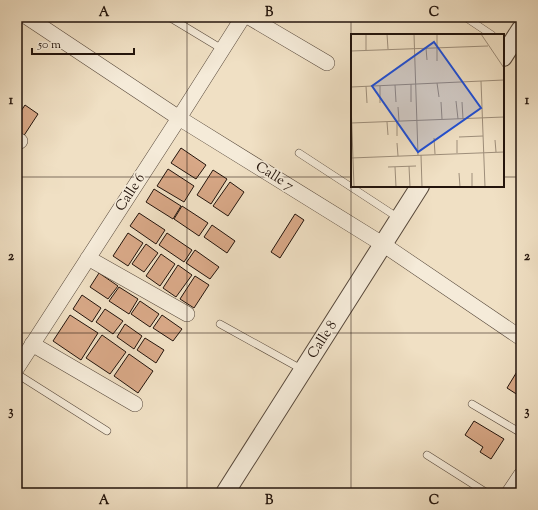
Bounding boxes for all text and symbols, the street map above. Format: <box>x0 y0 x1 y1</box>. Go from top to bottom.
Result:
text: A <box>99 4 110 22</box>
text: B <box>265 4 274 22</box>
text: C <box>429 4 439 22</box>
scale bar <box>32 30 134 56</box>
inset map <box>351 34 504 187</box>
text: 50 m <box>37 36 61 54</box>
text: 1 <box>9 92 14 110</box>
text: 1 <box>525 92 530 110</box>
street label: Calle 7 <box>251 157 297 197</box>
street label: Calle 6 <box>111 170 151 216</box>
text: 2 <box>8 248 15 266</box>
text: 2 <box>524 248 531 266</box>
street label: Calle 8 <box>303 317 343 363</box>
text: 3 <box>8 403 14 421</box>
text: 3 <box>524 403 530 421</box>
text: A <box>99 492 110 510</box>
text: B <box>265 492 274 510</box>
text: C <box>429 492 439 510</box>

